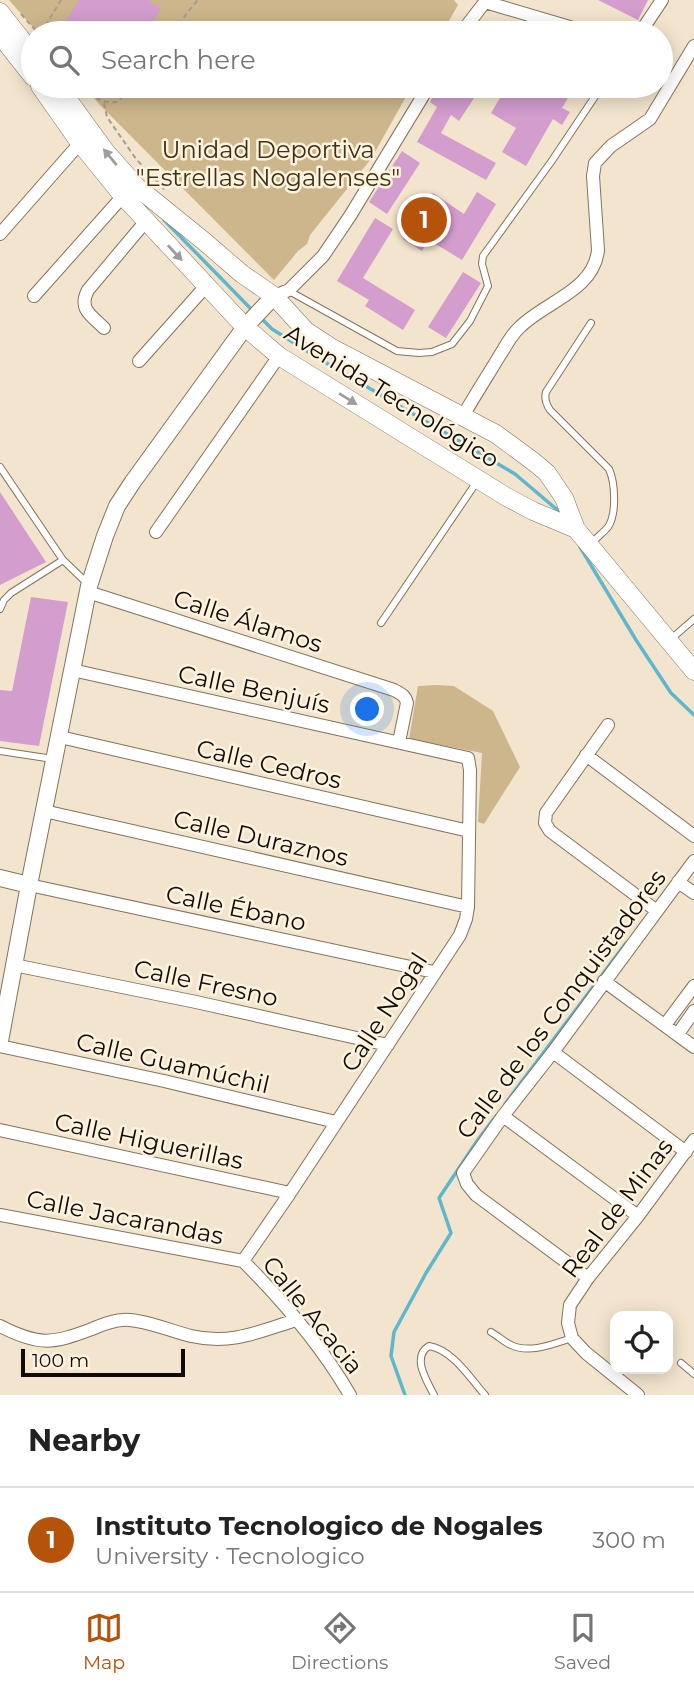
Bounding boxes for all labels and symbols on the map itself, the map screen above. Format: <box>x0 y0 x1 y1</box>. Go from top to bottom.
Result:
park label: Unidad Deportiva "Estrellas Nogalenses" <box>136 135 400 192</box>
one-way arrow <box>103 148 118 165</box>
pin: 1 <box>401 194 447 246</box>
one-way arrow <box>167 244 183 261</box>
street label: Avenida Tecnológico <box>279 318 505 474</box>
one-way arrow <box>338 392 357 405</box>
street label: Calle Álamos <box>170 583 326 659</box>
street label: Calle Benjuís <box>175 659 333 719</box>
your location <box>350 692 384 726</box>
street label: Calle Cedros <box>194 733 344 795</box>
street label: Calle Duraznos <box>171 804 351 872</box>
street label: Calle de los Conquistadores <box>450 864 672 1144</box>
street label: Calle Ébano <box>163 879 309 937</box>
street label: Calle Nogal <box>335 947 433 1077</box>
street label: Calle Fresno <box>131 954 281 1012</box>
street label: Calle Guamúchil <box>73 1027 273 1099</box>
street label: Calle Higuerillas <box>52 1107 246 1175</box>
street label: Real de Minas <box>555 1133 679 1283</box>
street label: Calle Jacarandas <box>24 1184 226 1250</box>
street label: Calle Acacia <box>257 1250 369 1380</box>
scale bar <box>21 1346 186 1378</box>

